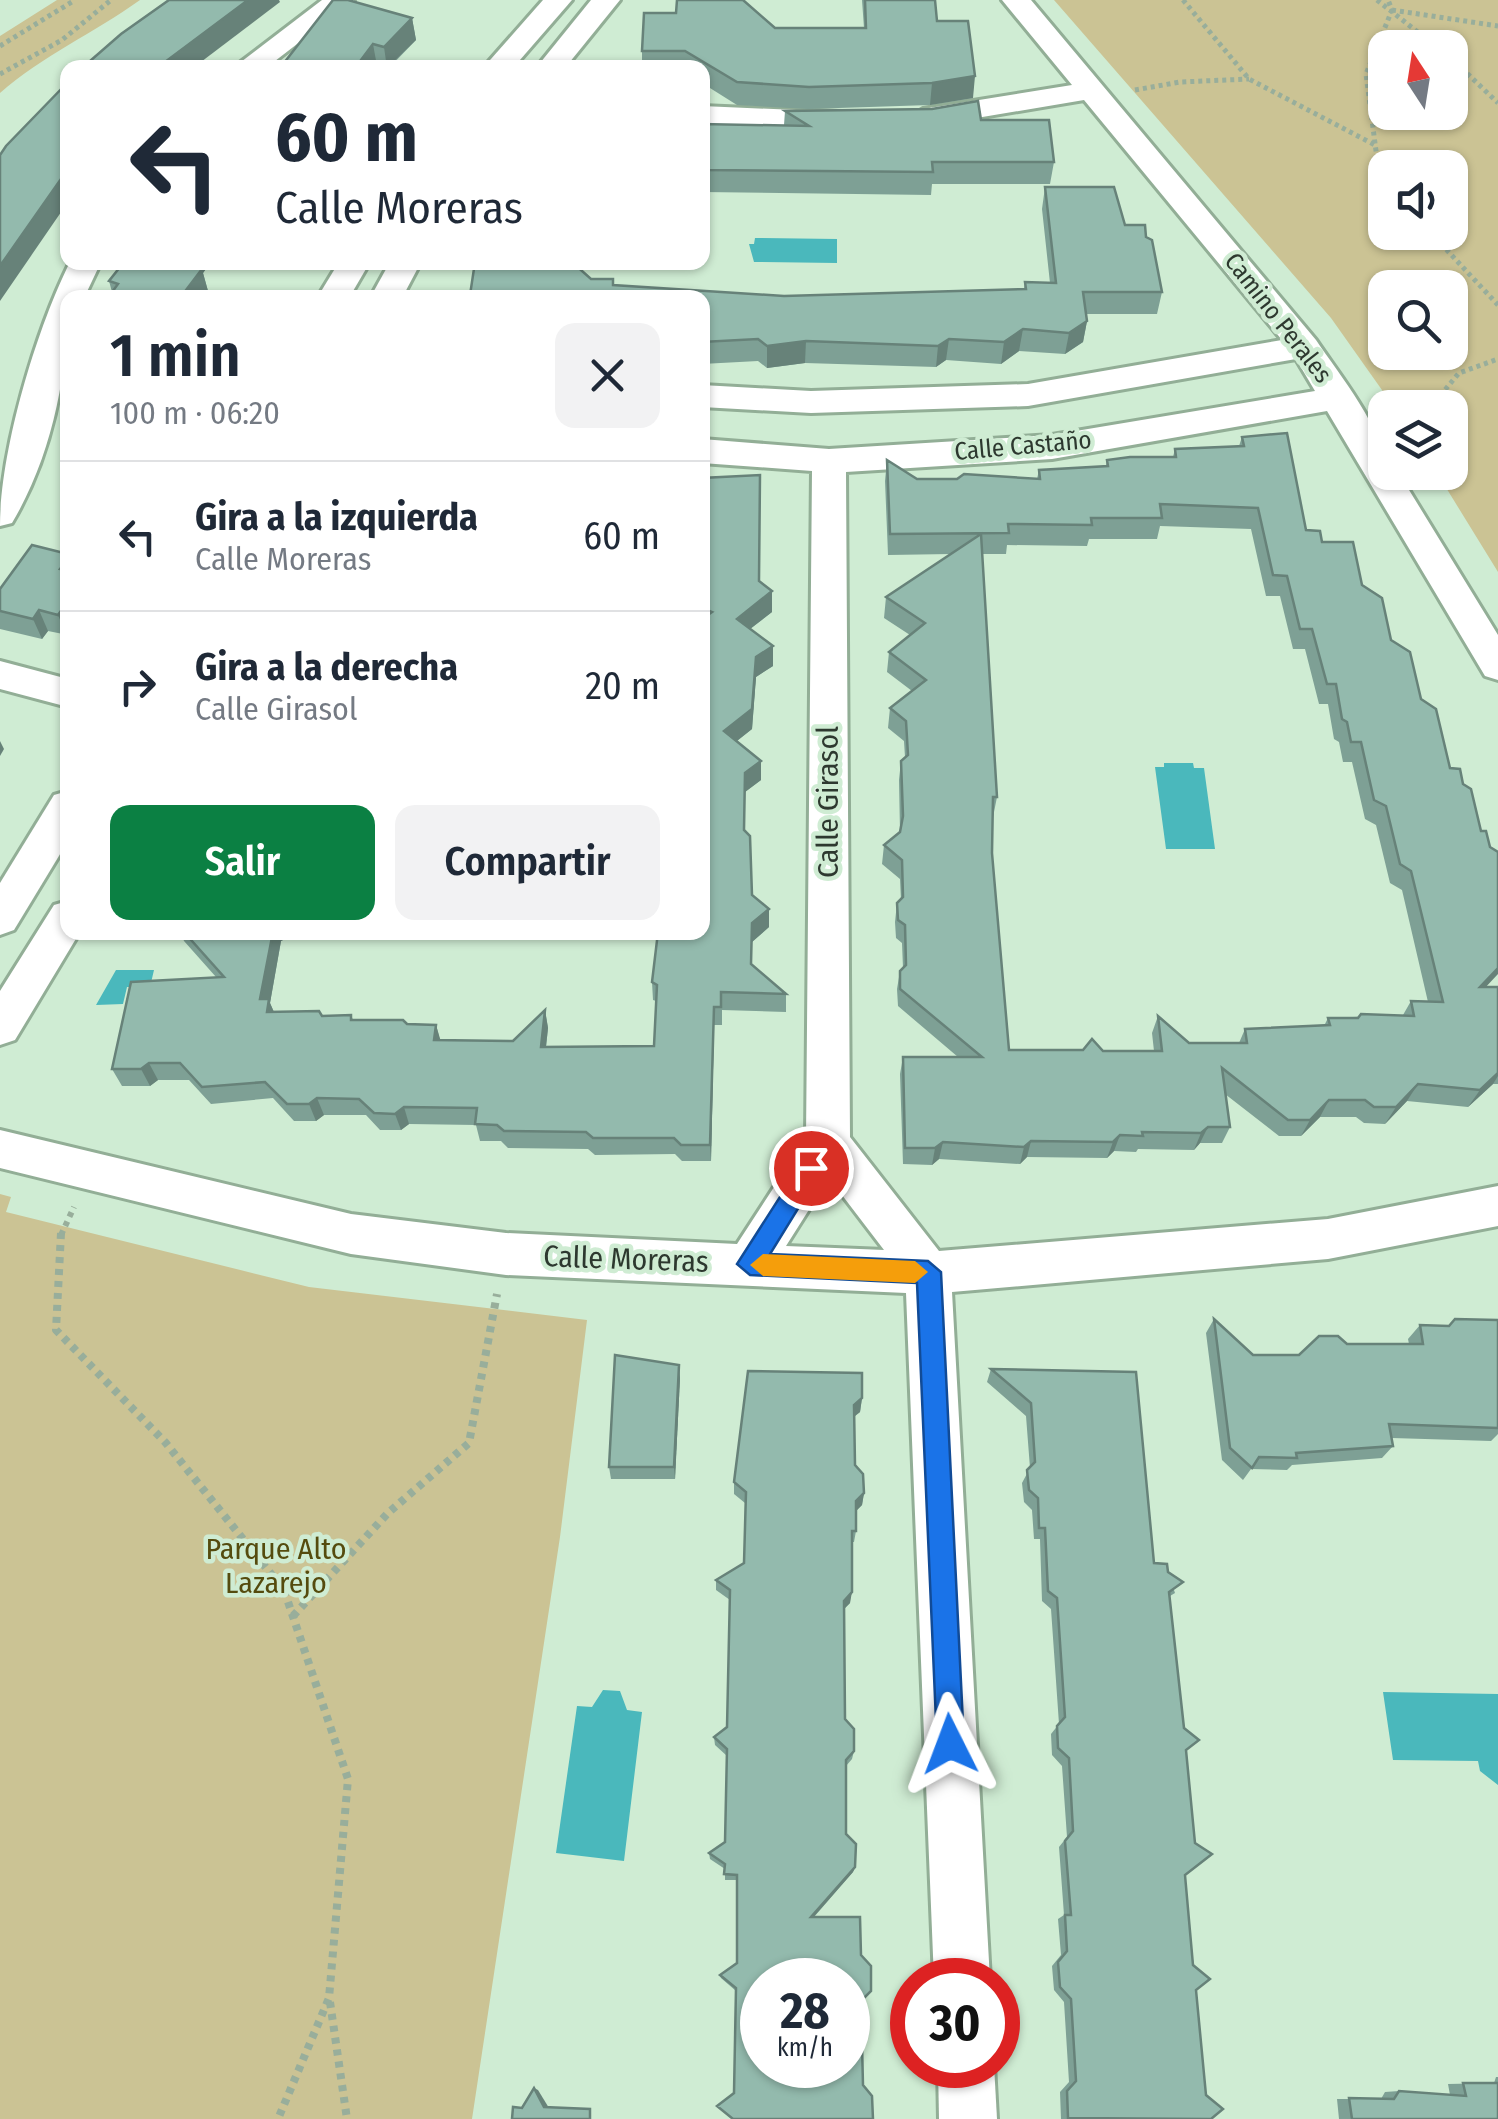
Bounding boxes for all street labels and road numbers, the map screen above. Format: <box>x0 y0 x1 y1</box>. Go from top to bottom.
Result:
street label: Camino Perales <box>1218 247 1338 389</box>
street label: Calle Castaño <box>953 425 1093 467</box>
street label: Calle Girasol <box>810 726 846 878</box>
street label: Calle Moreras <box>543 1238 709 1280</box>

